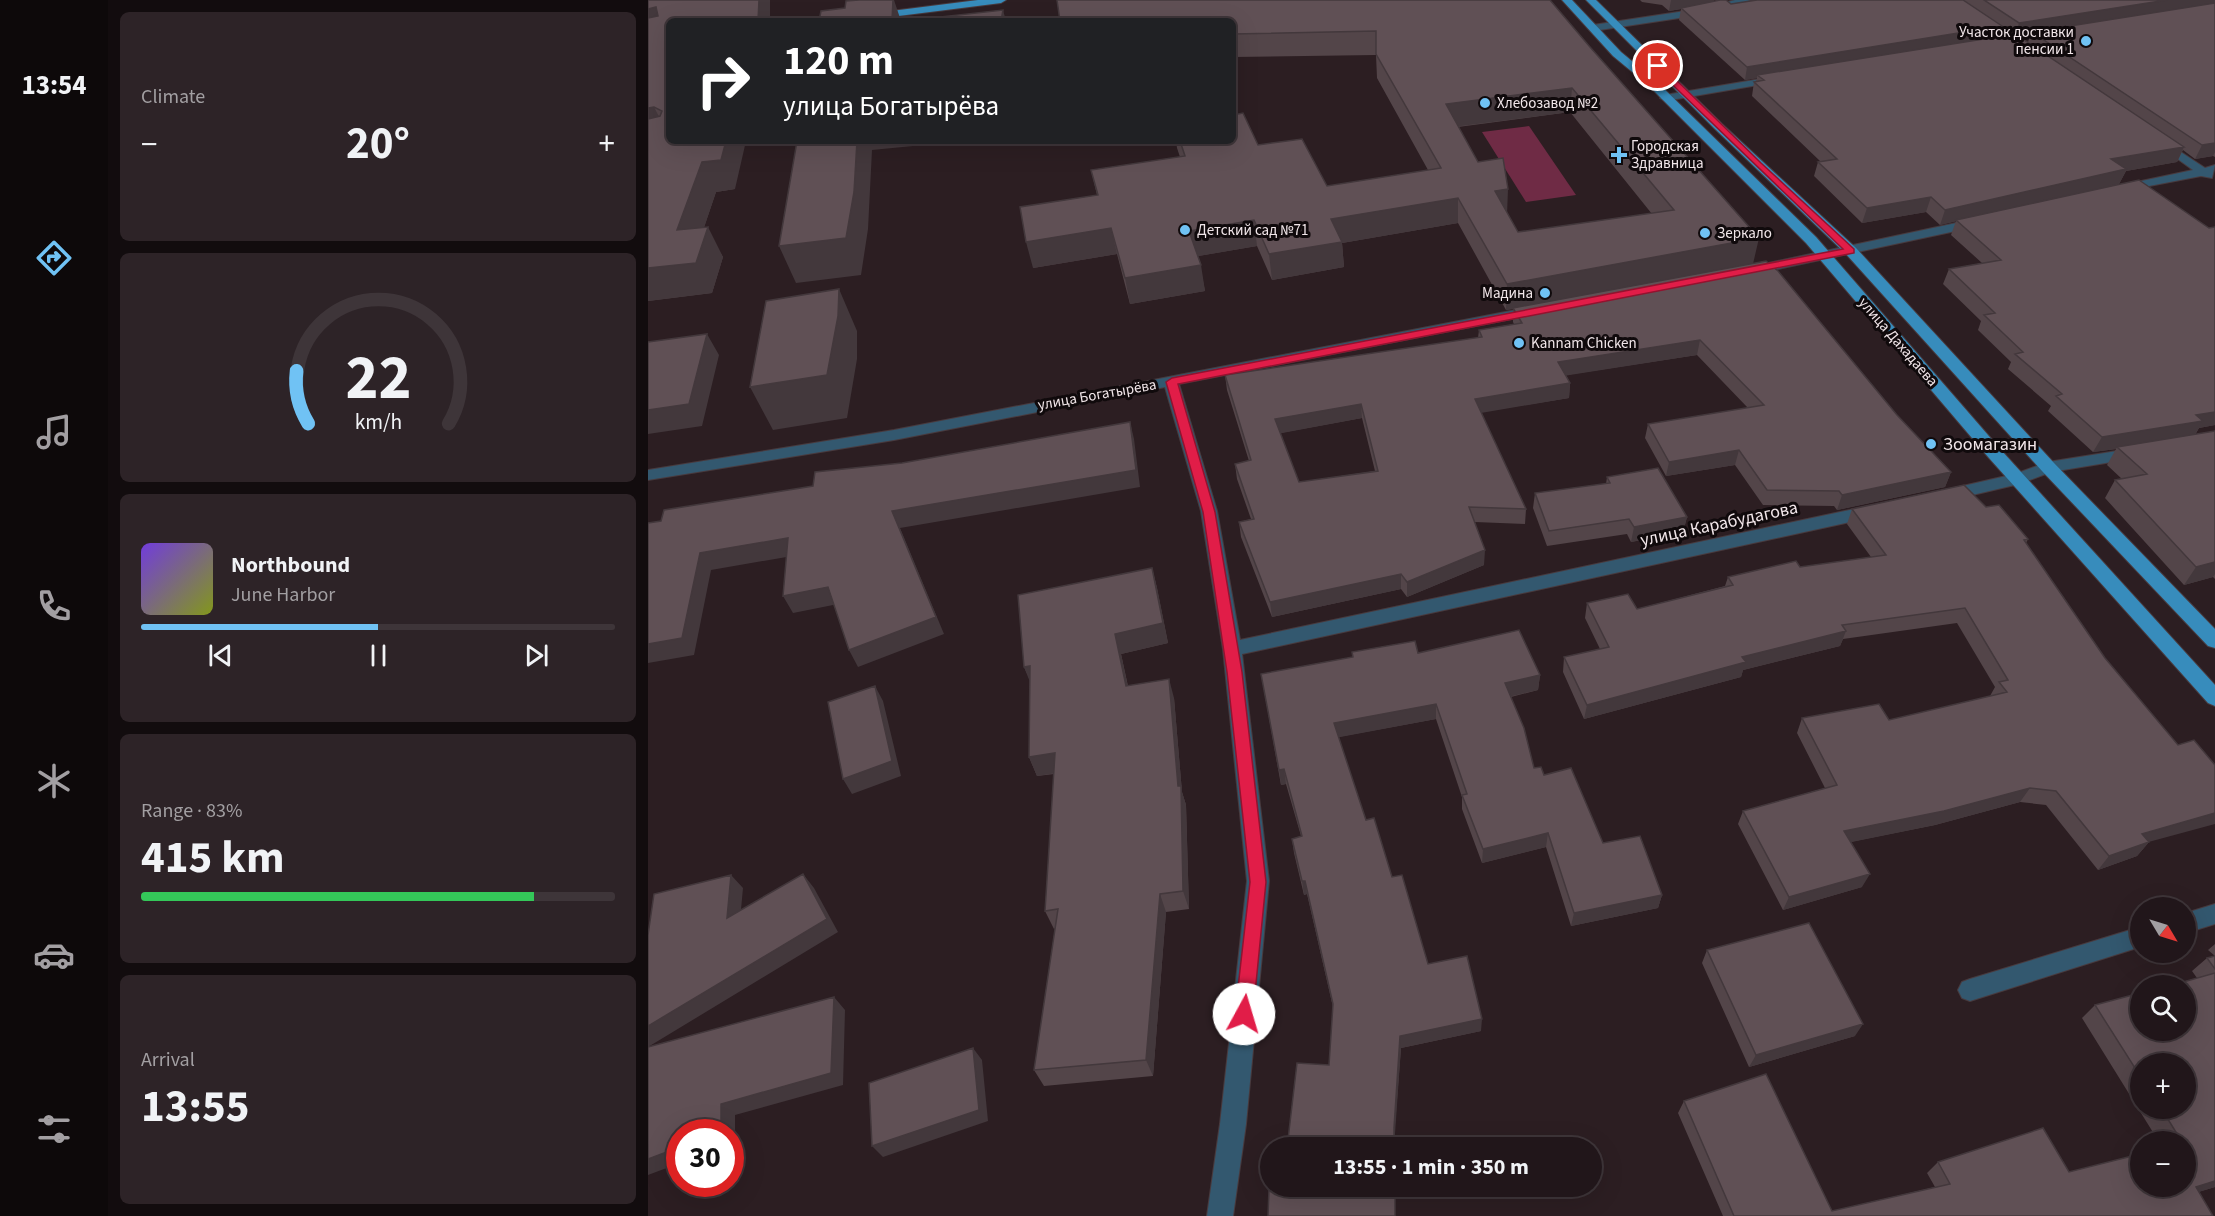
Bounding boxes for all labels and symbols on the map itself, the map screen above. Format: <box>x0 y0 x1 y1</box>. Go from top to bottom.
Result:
place label: Участок доставки пенсии 1 <box>1959 22 2074 60</box>
marker: Участок доставки пенсии 1 <box>2079 34 2093 48</box>
pin <box>1632 40 1683 91</box>
place label: Хлебозавод №2 <box>1497 93 1598 114</box>
marker: Хлебозавод №2 <box>1478 96 1492 110</box>
place label: Городская Здравница <box>1631 136 1704 174</box>
marker: Городская Здравница <box>1612 148 1626 162</box>
place label: Детский сад №71 <box>1197 220 1308 241</box>
marker: Детский сад №71 <box>1178 223 1192 237</box>
place label: Зеркало <box>1717 223 1772 244</box>
marker: Зеркало <box>1698 226 1712 240</box>
place label: Мадина <box>1482 283 1533 304</box>
marker: Мадина <box>1538 286 1552 300</box>
street label: улица Дахадаева <box>1853 293 1943 391</box>
place label: Kannam Chicken <box>1531 333 1637 354</box>
marker: Kannam Chicken <box>1512 336 1526 350</box>
street label: улица Богатырёва <box>1036 374 1158 416</box>
place label: Зоомагазин <box>1943 432 2037 457</box>
marker: Зоомагазин <box>1924 437 1938 451</box>
street label: улица Карабудагова <box>1638 495 1800 553</box>
north arrow <box>2130 897 2196 963</box>
position arrow <box>1212 982 1276 1046</box>
speed limit sign: 30 <box>666 1119 744 1197</box>

